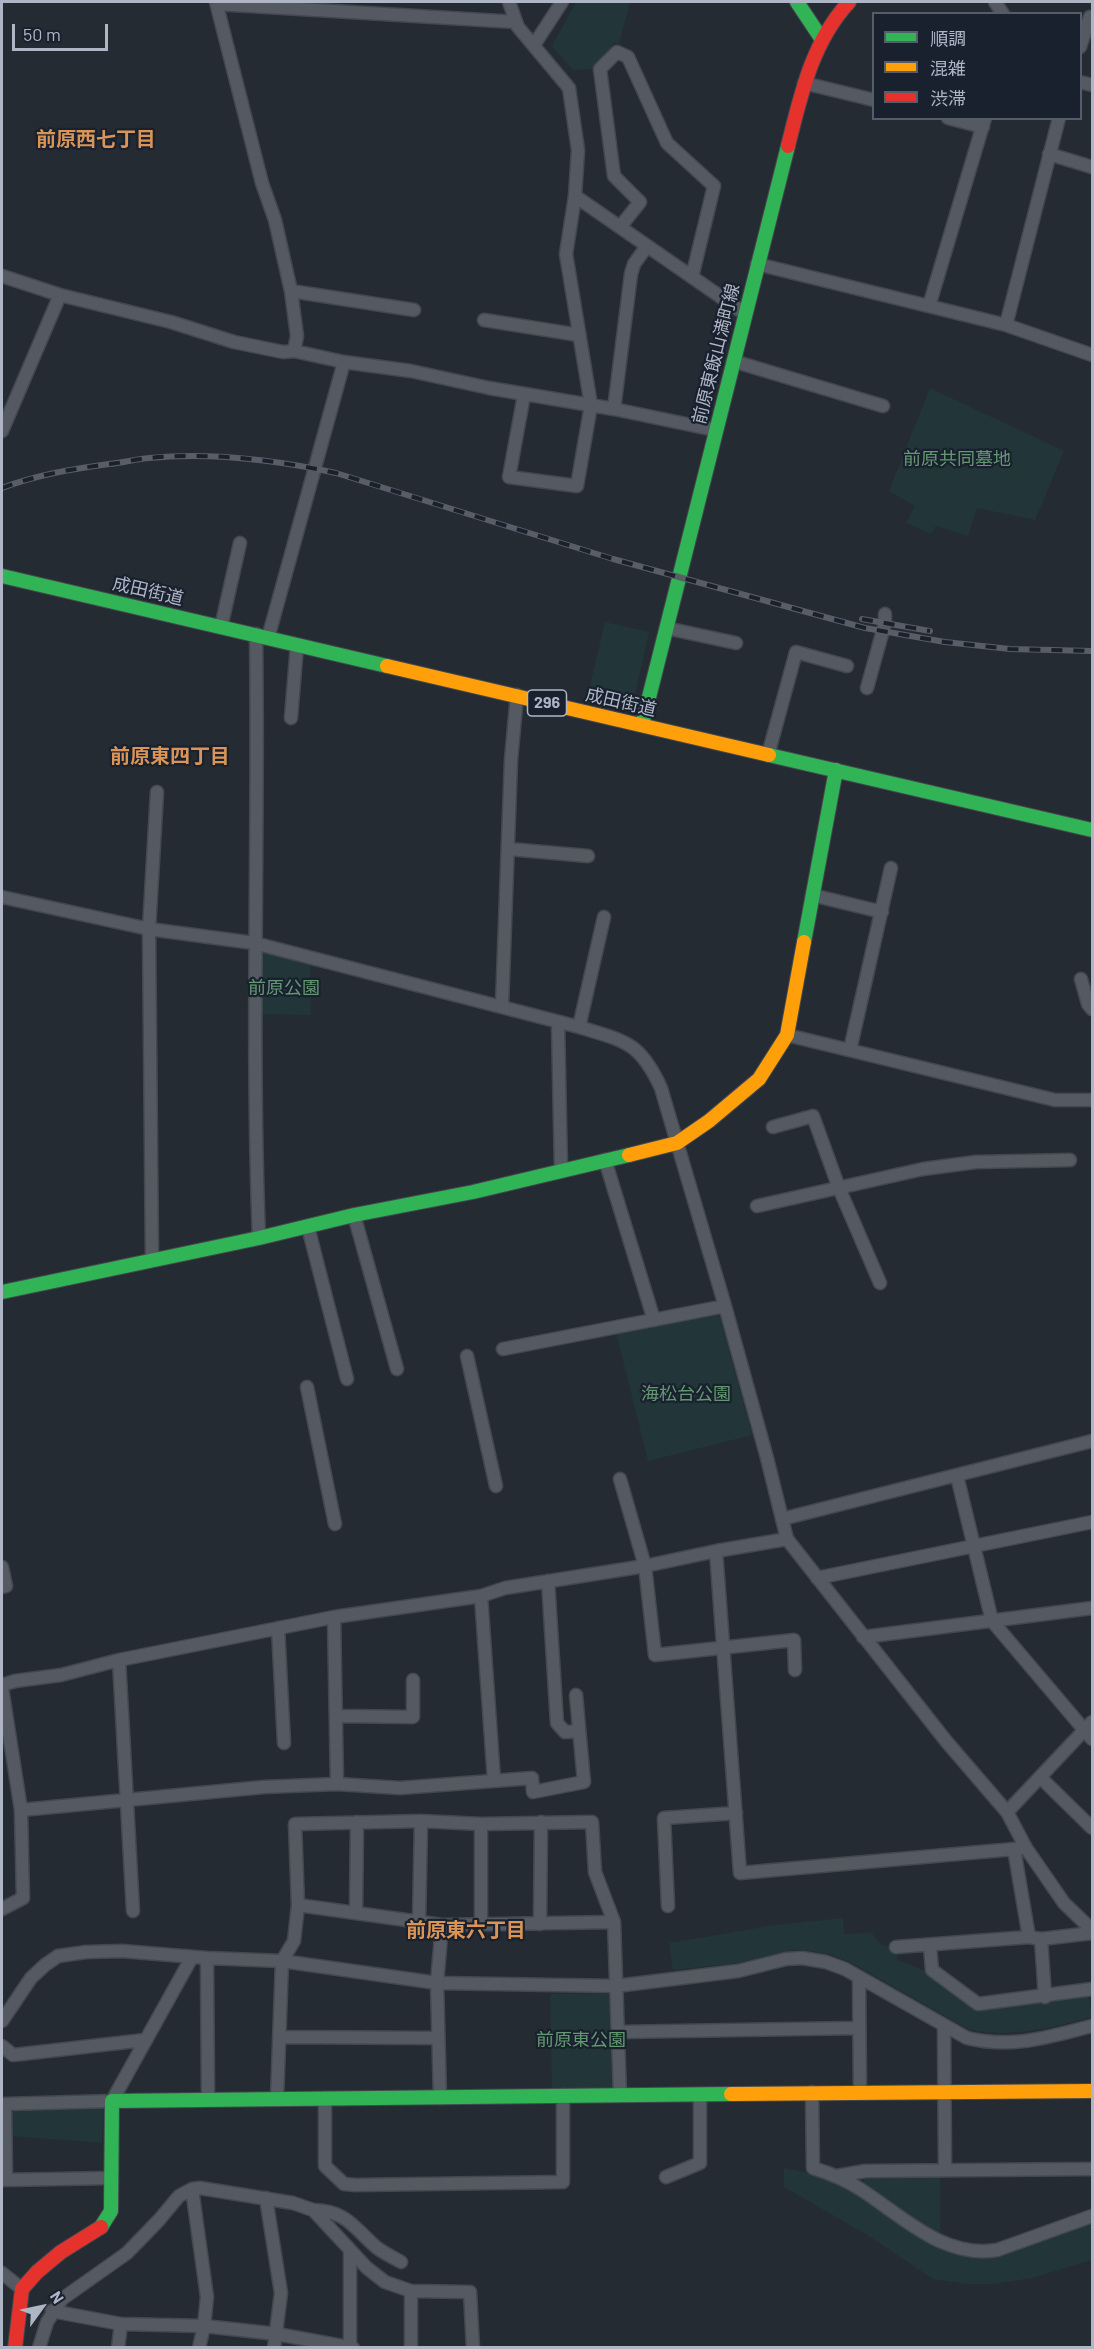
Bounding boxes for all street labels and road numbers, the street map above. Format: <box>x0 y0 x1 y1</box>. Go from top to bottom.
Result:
street label: 前原東飯山満町線 <box>688 282 744 426</box>
street label: 成田街道 <box>110 572 186 610</box>
street label: 成田街道 <box>583 683 659 721</box>
road number: 296 <box>528 690 566 716</box>

